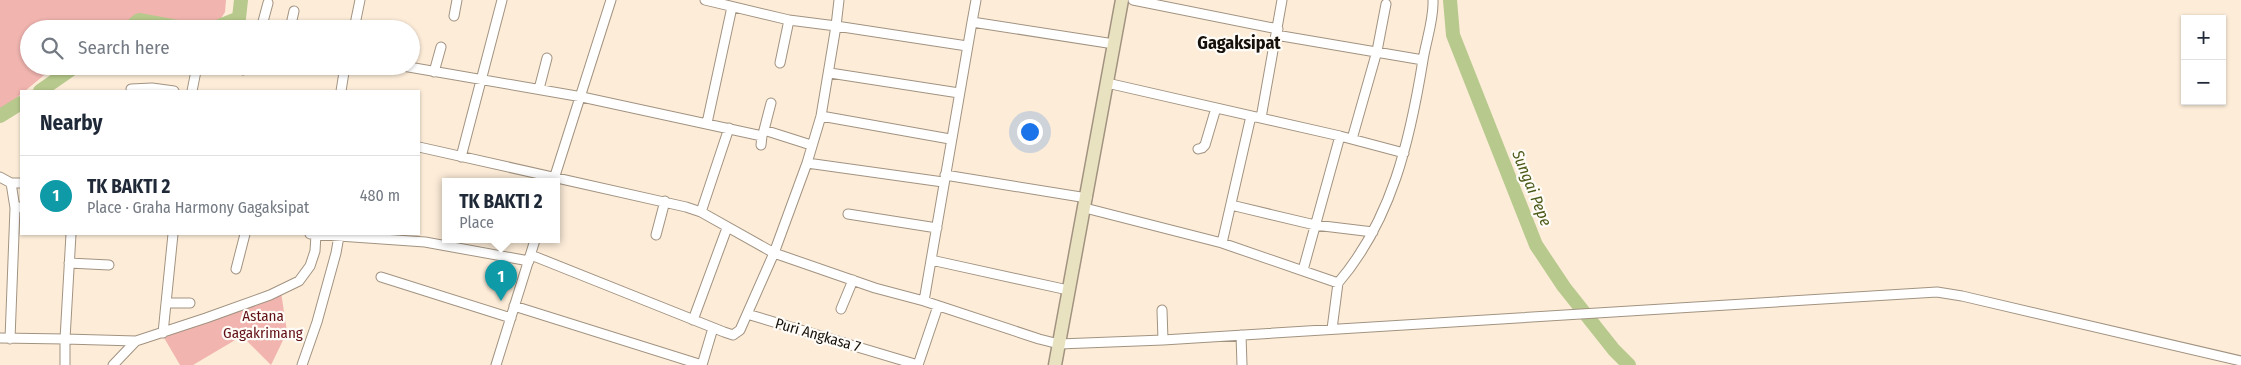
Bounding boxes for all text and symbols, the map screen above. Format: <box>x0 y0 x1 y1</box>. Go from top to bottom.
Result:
map controls <box>2181 15 2226 105</box>
button: + <box>2181 15 2226 60</box>
search box <box>20 20 420 75</box>
district label: Gagaksipat <box>1197 32 1281 54</box>
icon: search <box>38 34 66 62</box>
text: Search here <box>78 36 170 59</box>
button: − <box>2181 60 2226 105</box>
text: Nearby <box>40 110 102 136</box>
your location <box>1017 119 1043 145</box>
water label: Sungai Pepe <box>1508 146 1556 229</box>
text: TK BAKTI 2 <box>87 175 170 198</box>
popup <box>442 178 560 243</box>
text: 1 <box>53 186 59 205</box>
text: 480 m <box>360 186 400 205</box>
text: TK BAKTI 2 <box>459 190 543 213</box>
text: Place · Graha Harmony Gagaksipat <box>87 198 309 217</box>
text: Place <box>459 213 494 232</box>
pin: 1 <box>485 260 517 301</box>
park label: Astana Gagakrimang <box>223 307 303 342</box>
street label: Puri Angkasa 7 <box>773 314 863 356</box>

